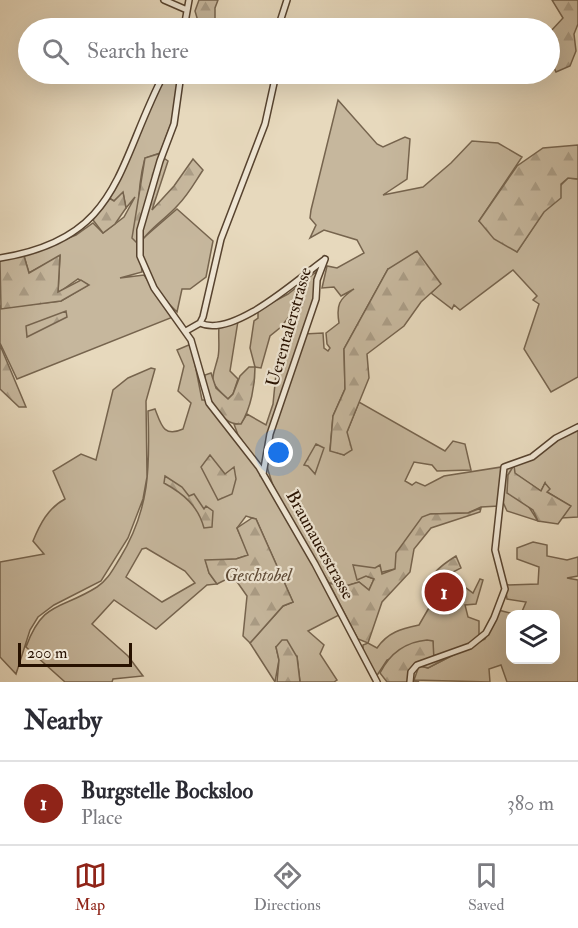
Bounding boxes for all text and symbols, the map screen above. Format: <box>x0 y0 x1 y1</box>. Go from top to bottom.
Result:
search box <box>18 18 560 84</box>
icon: search <box>39 35 72 68</box>
text: Search here <box>87 37 189 65</box>
street label: Uerentalerstrasse <box>261 264 317 390</box>
your location <box>264 438 293 467</box>
street label: Braunauerstrasse <box>281 486 360 604</box>
park label: Geschtobel <box>225 564 293 587</box>
pin: 1 <box>424 570 464 614</box>
map controls <box>506 610 560 664</box>
button: layers <box>506 610 560 664</box>
scale bar <box>18 640 132 668</box>
text: 200 m <box>27 643 67 663</box>
text: Nearby <box>24 705 102 737</box>
text: Burgstelle Bocksloo <box>81 777 253 805</box>
text: 1 <box>40 791 47 816</box>
text: 380 m <box>507 791 554 816</box>
text: Place <box>81 805 122 830</box>
tab: Map <box>74 859 107 915</box>
tab: Directions <box>254 859 321 915</box>
tab: Saved <box>468 859 504 915</box>

